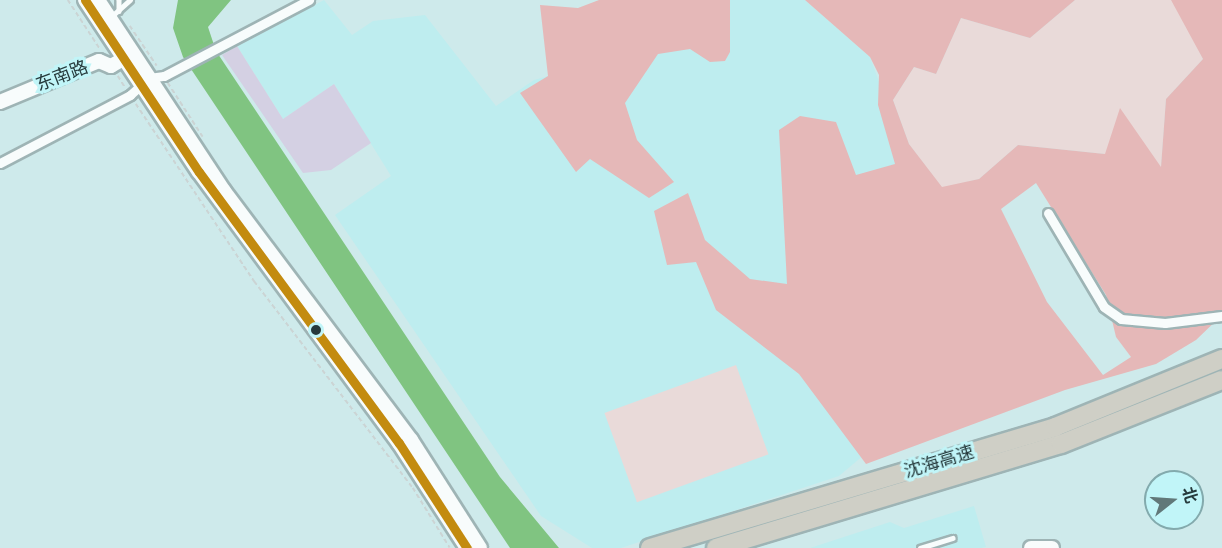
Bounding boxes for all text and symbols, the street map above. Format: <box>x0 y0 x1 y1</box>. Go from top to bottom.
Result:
street label: 东南路 <box>33 56 91 96</box>
unlabelled marker <box>310 324 322 336</box>
street label: 沈海高速 <box>901 441 977 483</box>
north arrow <box>1144 470 1204 530</box>
text: 北 <box>1178 485 1201 506</box>

